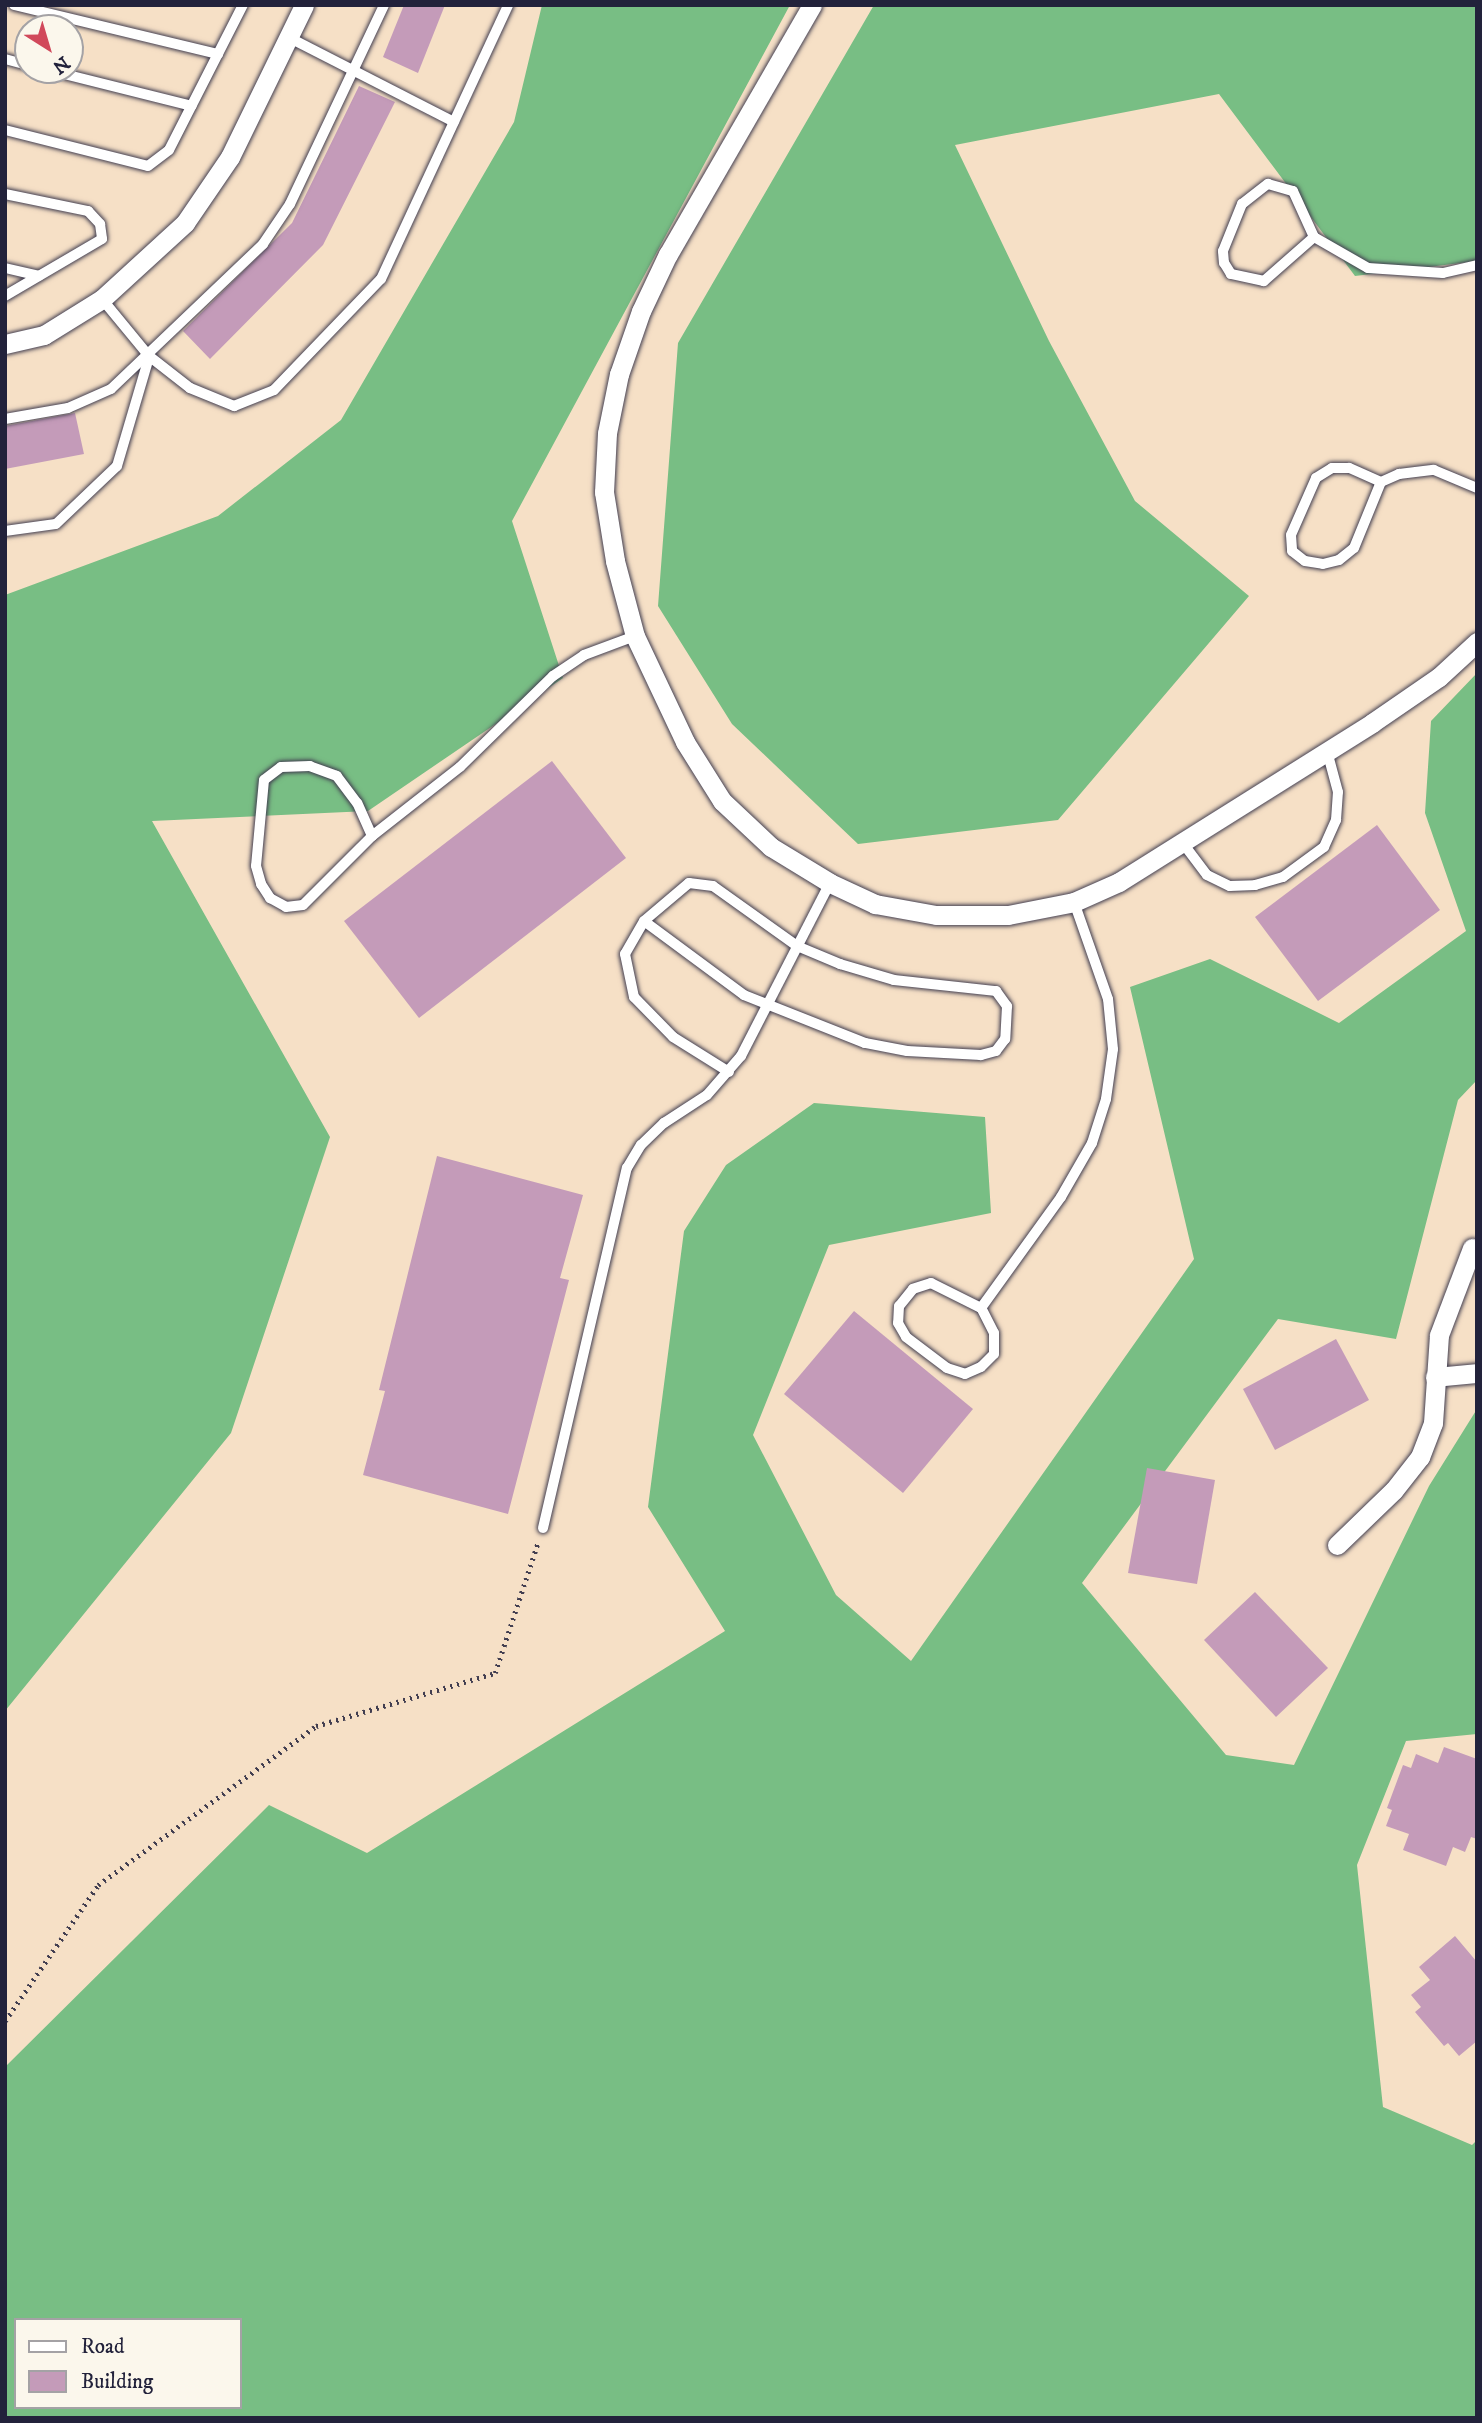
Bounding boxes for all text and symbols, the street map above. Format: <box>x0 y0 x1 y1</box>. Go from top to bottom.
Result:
north arrow <box>14 14 84 84</box>
text: N <box>48 51 74 78</box>
legend <box>14 2318 242 2409</box>
text: Road <box>81 2334 125 2360</box>
text: Building <box>81 2369 153 2395</box>

